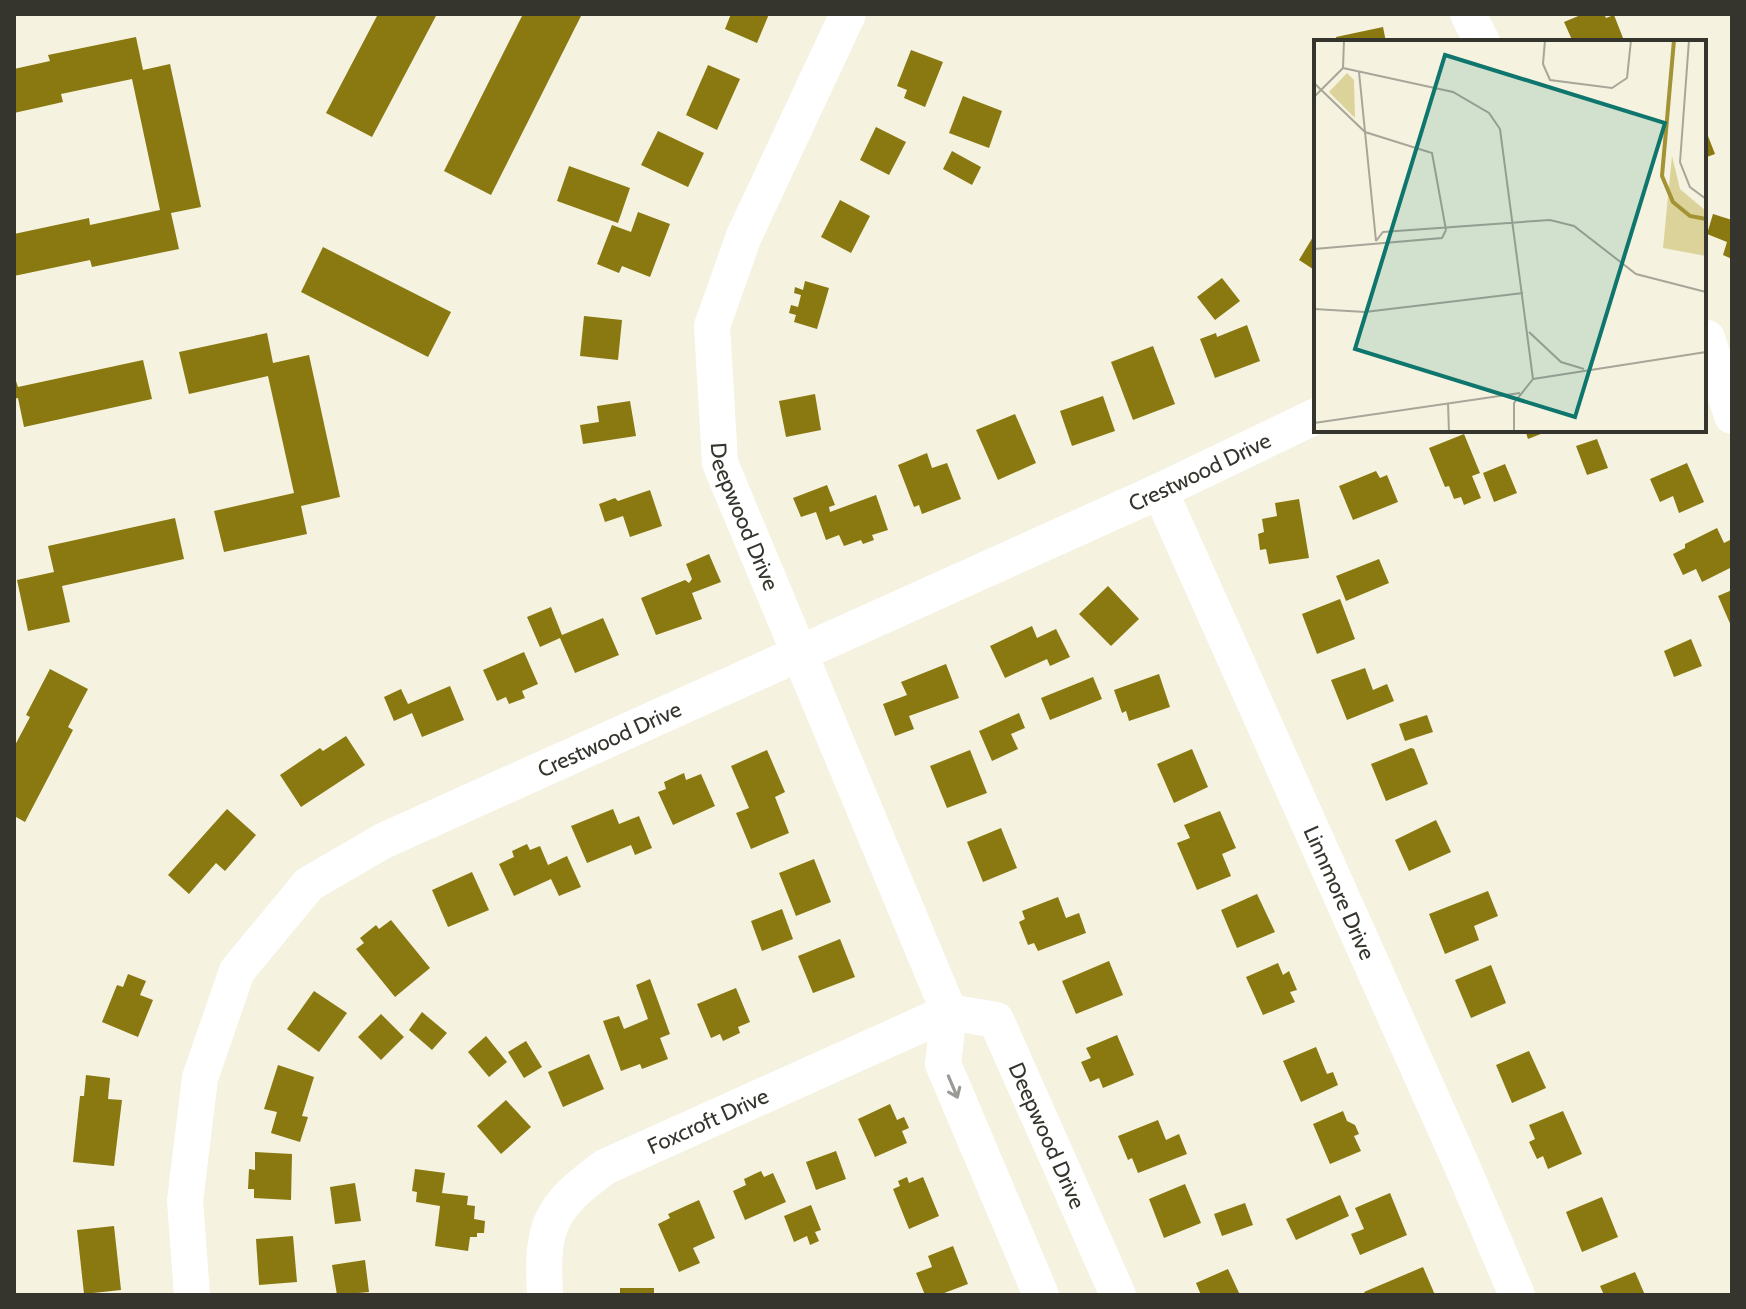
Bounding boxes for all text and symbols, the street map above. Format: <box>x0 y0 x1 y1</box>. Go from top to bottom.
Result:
inset map <box>1314 40 1706 432</box>
street label: Crestwood Drive <box>1124 426 1275 517</box>
street label: Deepwood Drive <box>705 442 785 594</box>
street label: Crestwood Drive <box>533 695 685 783</box>
street label: Linnmore Drive <box>1298 821 1381 964</box>
street label: Deepwood Drive <box>1003 1058 1091 1213</box>
one-way arrow <box>947 1075 962 1099</box>
street label: Foxcroft Drive <box>643 1082 773 1160</box>

